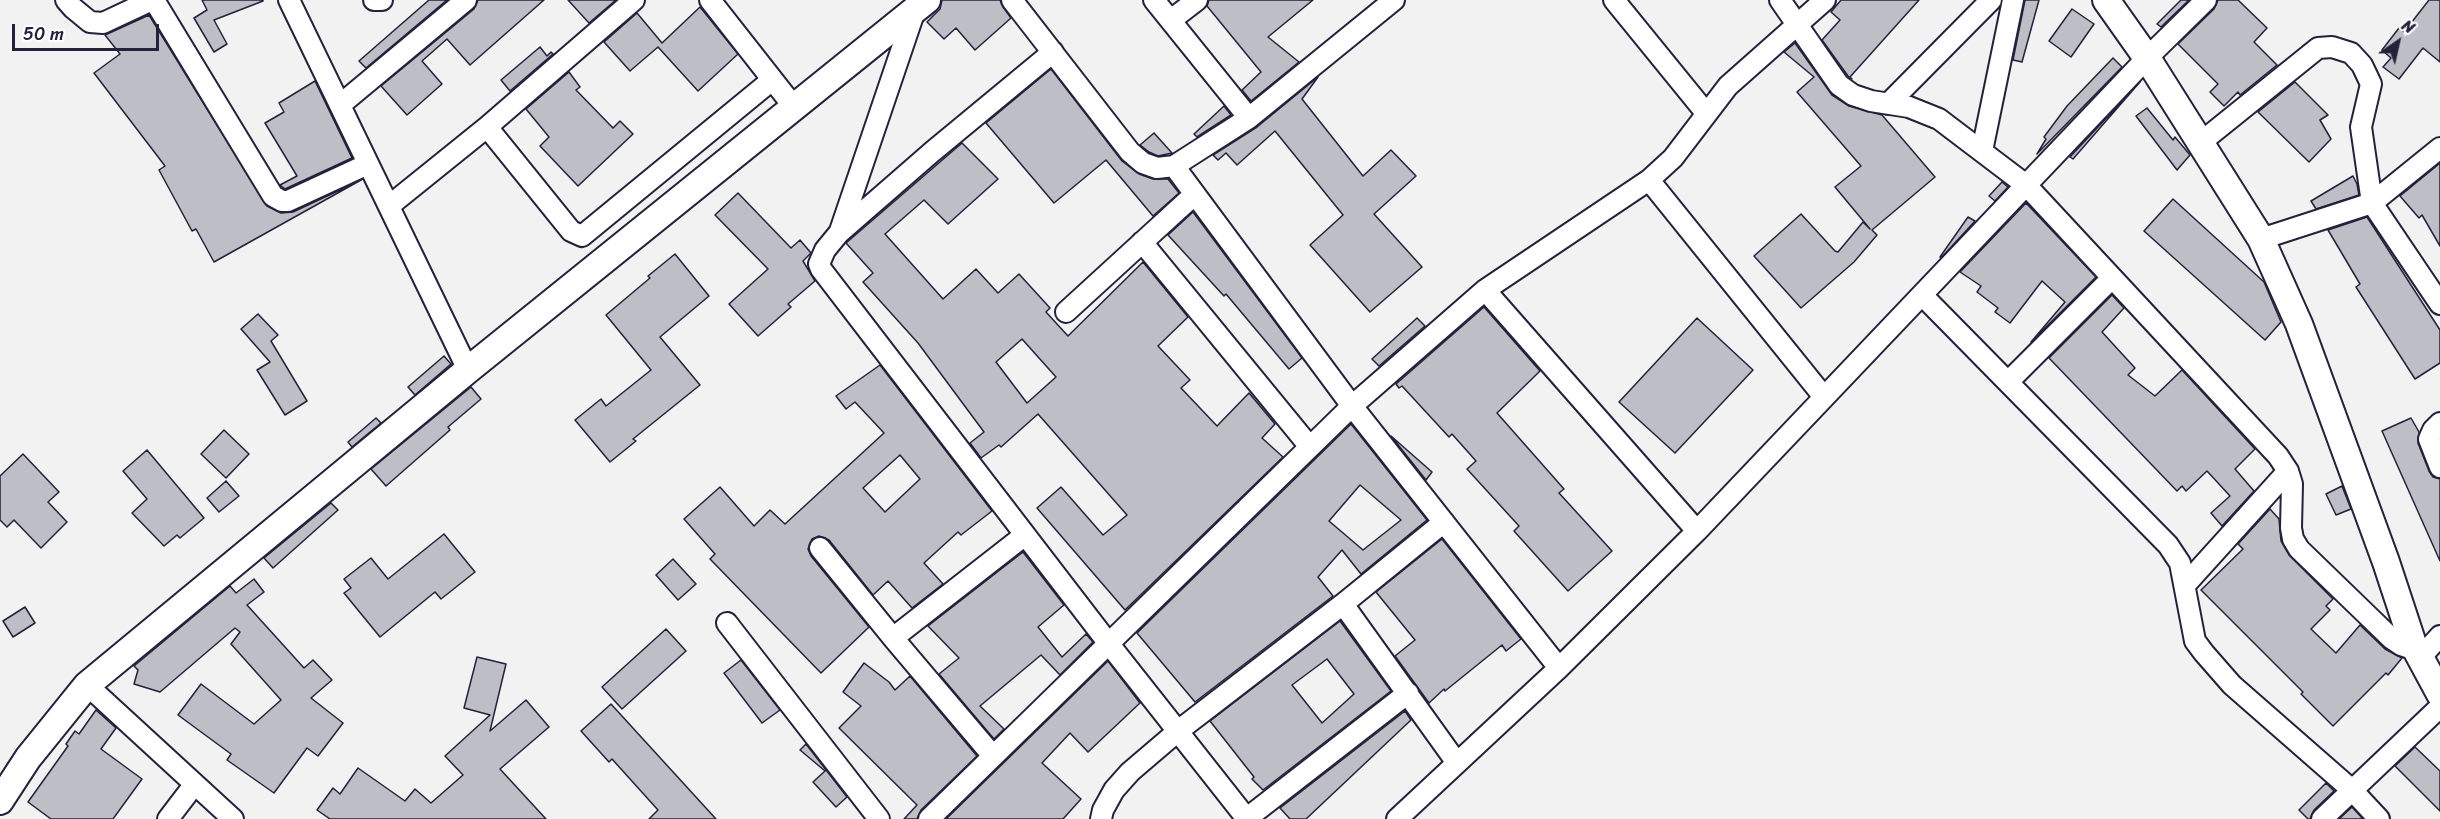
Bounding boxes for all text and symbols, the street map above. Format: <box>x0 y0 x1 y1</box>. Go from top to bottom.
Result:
scale bar <box>15 12 162 50</box>
north arrow <box>2368 12 2428 72</box>
text: N <box>2396 12 2421 42</box>
text: 50 m <box>23 18 64 50</box>

